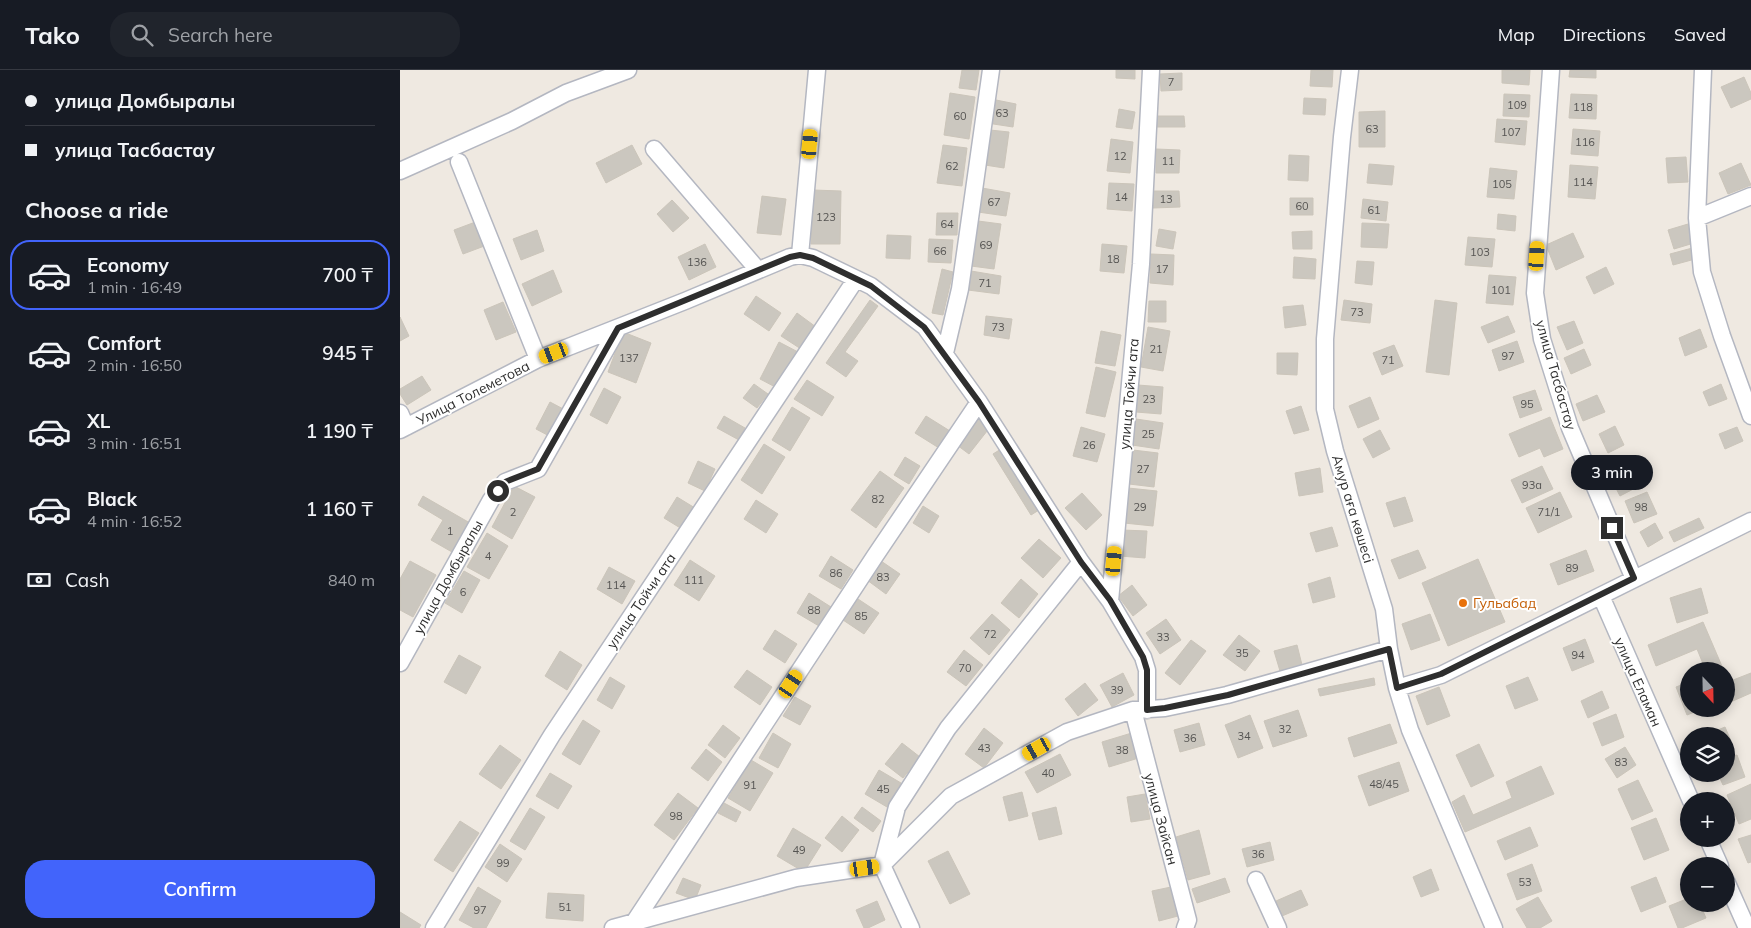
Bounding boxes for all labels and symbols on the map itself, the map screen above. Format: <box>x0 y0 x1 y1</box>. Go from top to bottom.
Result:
house number: 7 <box>1168 75 1174 89</box>
house number: 109 <box>1507 98 1527 112</box>
house number: 118 <box>1573 100 1593 114</box>
house number: 63 <box>995 106 1009 120</box>
house number: 60 <box>953 109 967 123</box>
house number: 63 <box>1365 122 1379 136</box>
house number: 107 <box>1501 125 1521 139</box>
car <box>801 128 818 160</box>
house number: 116 <box>1575 135 1595 149</box>
house number: 12 <box>1113 149 1127 163</box>
house number: 11 <box>1161 154 1175 168</box>
house number: 62 <box>945 159 959 173</box>
house number: 114 <box>1573 175 1593 189</box>
house number: 105 <box>1492 177 1512 191</box>
house number: 14 <box>1114 190 1128 204</box>
house number: 13 <box>1159 192 1173 206</box>
house number: 67 <box>987 195 1001 209</box>
house number: 60 <box>1295 199 1309 213</box>
house number: 61 <box>1367 203 1381 217</box>
house number: 123 <box>816 210 836 224</box>
house number: 64 <box>940 217 954 231</box>
house number: 69 <box>979 238 993 252</box>
car <box>1528 241 1545 271</box>
house number: 66 <box>933 244 947 258</box>
house number: 103 <box>1470 245 1490 259</box>
house number: 18 <box>1106 252 1120 266</box>
house number: 136 <box>687 255 707 269</box>
house number: 17 <box>1155 262 1169 276</box>
house number: 71 <box>978 276 992 290</box>
house number: 101 <box>1491 283 1511 297</box>
house number: 73 <box>1350 305 1364 319</box>
street label: улица Тасбастау <box>1532 318 1580 433</box>
house number: 73 <box>991 320 1005 334</box>
street label: улица Тойчи ата <box>1115 338 1143 450</box>
car <box>537 341 570 365</box>
house number: 21 <box>1149 342 1163 356</box>
house number: 97 <box>1501 349 1515 363</box>
house number: 137 <box>619 351 639 365</box>
house number: 71 <box>1381 353 1395 367</box>
street label: Улица Толеметова <box>412 357 533 430</box>
house number: 23 <box>1142 392 1156 406</box>
house number: 95 <box>1520 397 1534 411</box>
house number: 25 <box>1141 427 1155 441</box>
house number: 26 <box>1082 438 1096 452</box>
street label: Амур аға көшесі <box>1328 453 1378 565</box>
callout: 3 min <box>1571 456 1653 490</box>
house number: 27 <box>1136 462 1150 476</box>
house number: 93а <box>1522 478 1542 492</box>
route start <box>487 480 509 502</box>
house number: 82 <box>871 492 885 506</box>
house number: 29 <box>1133 500 1147 514</box>
house number: 98 <box>1634 500 1648 514</box>
house number: 2 <box>510 505 517 519</box>
house number: 71/1 <box>1538 505 1560 519</box>
street label: улица Домбыралы <box>409 517 487 637</box>
route end <box>1601 517 1623 539</box>
house number: 1 <box>447 524 453 538</box>
car <box>1105 545 1122 577</box>
house number: 4 <box>485 549 492 563</box>
street label: улица Тойчи ата <box>602 550 680 652</box>
house number: 89 <box>1565 561 1579 575</box>
house number: 86 <box>829 566 843 580</box>
house number: 83 <box>876 570 890 584</box>
house number: 111 <box>684 573 704 587</box>
house number: 114 <box>606 578 626 592</box>
house number: 6 <box>460 585 467 599</box>
place label: Гульабад <box>1473 594 1537 612</box>
marker: Гульабад <box>1457 597 1469 609</box>
house number: 88 <box>807 603 821 617</box>
house number: 85 <box>854 609 868 623</box>
house number: 72 <box>983 627 997 641</box>
house number: 33 <box>1156 630 1170 644</box>
street label: улица Еламан <box>1610 635 1666 729</box>
house number: 35 <box>1235 646 1249 660</box>
house number: 94 <box>1571 648 1585 662</box>
house number: 70 <box>958 661 972 675</box>
north arrow <box>1680 662 1735 718</box>
car <box>776 667 805 701</box>
house number: 39 <box>1110 683 1124 697</box>
house number: 32 <box>1278 722 1292 736</box>
house number: 34 <box>1237 729 1251 743</box>
house number: 36 <box>1183 731 1197 745</box>
car <box>1020 735 1053 763</box>
house number: 43 <box>977 741 991 755</box>
house number: 38 <box>1115 743 1129 757</box>
house number: 83 <box>1614 755 1628 769</box>
house number: 40 <box>1041 766 1055 780</box>
street label: улица Зайсан <box>1140 771 1182 867</box>
house number: 48/45 <box>1369 777 1399 791</box>
house number: 91 <box>743 778 757 792</box>
house number: 45 <box>876 782 890 796</box>
house number: 98 <box>669 809 683 823</box>
house number: 49 <box>792 843 806 857</box>
house number: 36 <box>1251 847 1265 861</box>
house number: 99 <box>496 856 510 870</box>
car <box>849 858 880 878</box>
house number: 53 <box>1518 875 1532 889</box>
house number: 51 <box>558 900 572 914</box>
house number: 97 <box>473 903 487 917</box>

